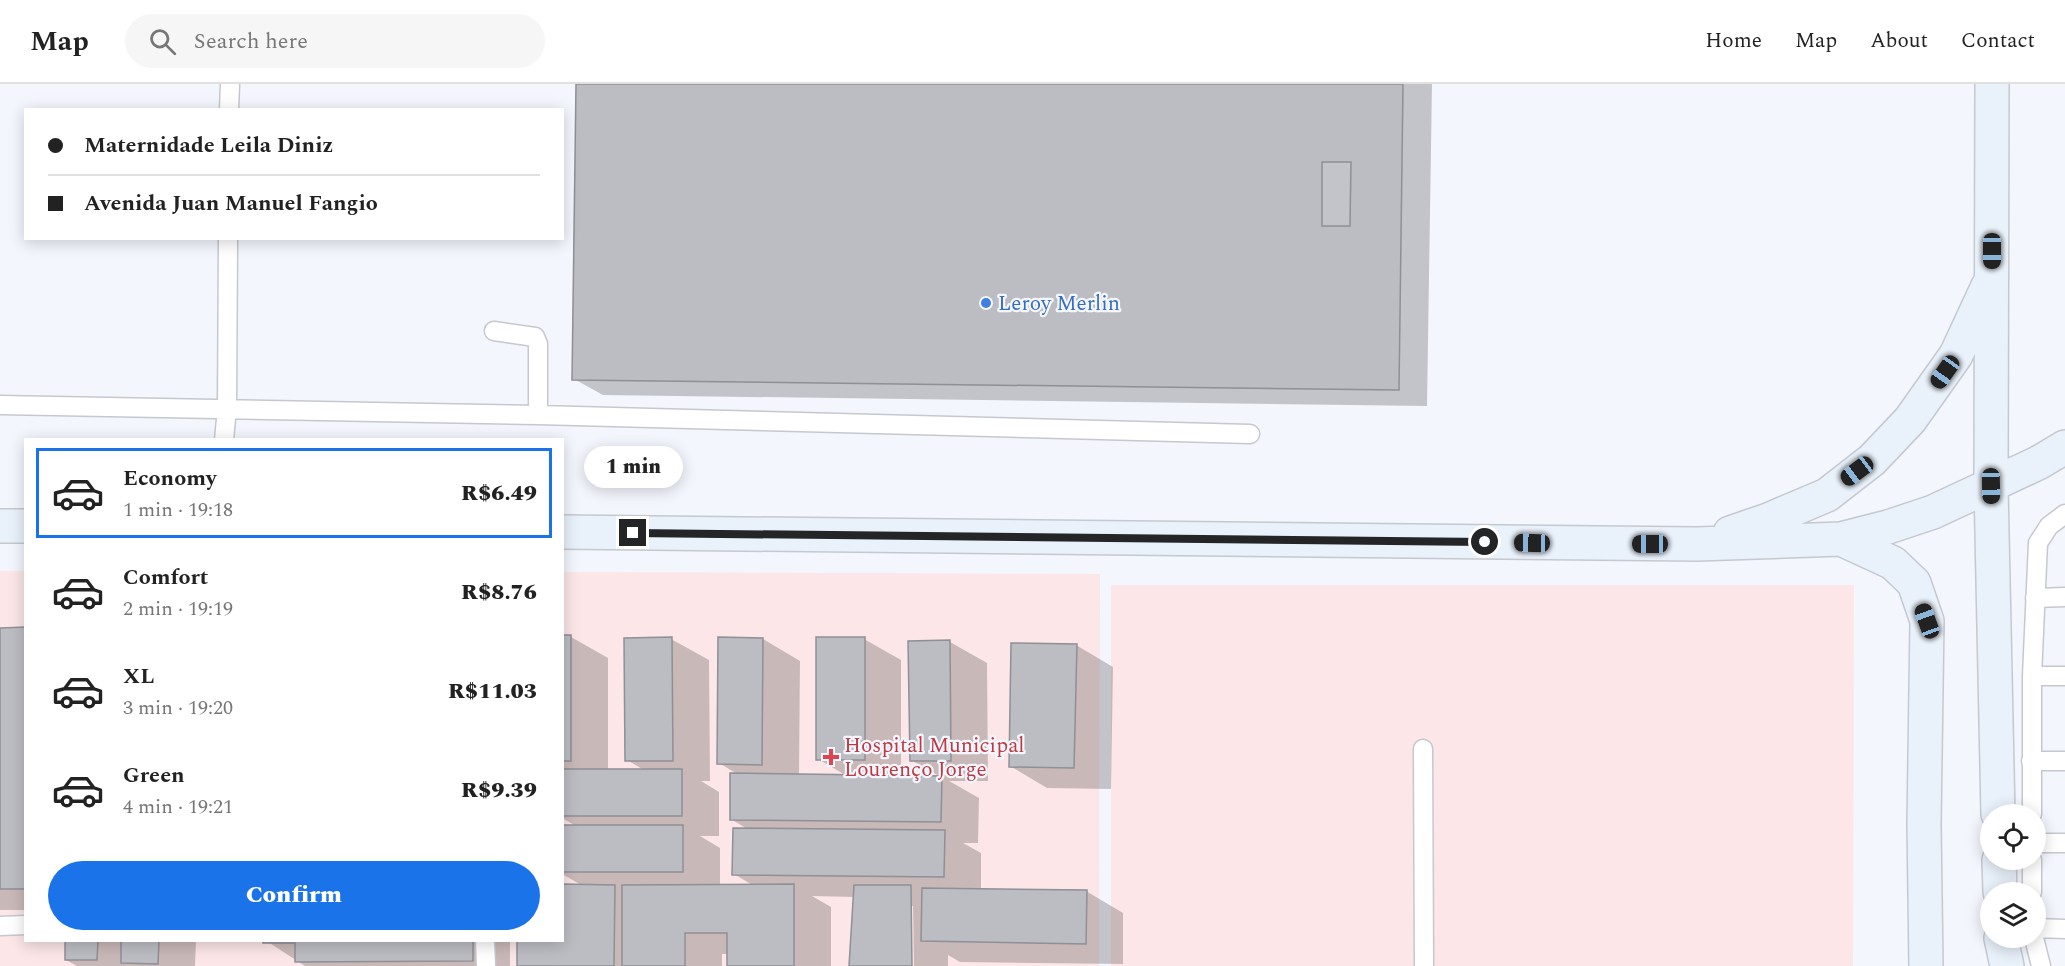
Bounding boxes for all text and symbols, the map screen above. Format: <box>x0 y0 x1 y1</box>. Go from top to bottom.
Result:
search box <box>125 14 545 68</box>
text: Map <box>30 20 89 63</box>
icon: search <box>146 25 179 58</box>
text: Search here <box>194 25 308 58</box>
text: Home <box>1705 25 1762 57</box>
text: Map <box>1795 25 1837 57</box>
text: About <box>1870 25 1928 57</box>
text: Contact <box>1961 25 2035 57</box>
text: Maternidade Leila Diniz <box>84 129 333 162</box>
text: Avenida Juan Manuel Fangio <box>84 187 378 220</box>
car <box>1983 233 2001 269</box>
place label: Leroy Merlin <box>998 288 1120 320</box>
marker: Leroy Merlin <box>979 296 993 310</box>
car <box>1927 352 1963 392</box>
callout: 1 min <box>584 446 682 488</box>
text: 1 min <box>606 452 661 482</box>
car <box>1837 453 1877 489</box>
text: Economy <box>123 462 216 495</box>
icon: car <box>51 466 105 520</box>
car <box>1982 468 2000 504</box>
text: R$6.49 <box>461 477 537 510</box>
text: 1 min · 19:18 <box>123 495 233 525</box>
route end <box>619 519 646 546</box>
route start <box>1471 528 1498 555</box>
car <box>1514 534 1550 552</box>
car <box>1632 535 1668 553</box>
text: Comfort <box>123 561 208 594</box>
icon: car <box>51 565 105 619</box>
text: R$8.76 <box>461 576 537 609</box>
text: 2 min · 19:19 <box>123 594 233 624</box>
car <box>1912 601 1942 641</box>
text: XL <box>123 660 154 693</box>
icon: car <box>51 664 105 718</box>
text: R$11.03 <box>448 675 537 708</box>
text: 3 min · 19:20 <box>123 693 233 723</box>
place label: Hospital Municipal Lourenço Jorge <box>844 730 1025 786</box>
marker: Hospital Municipal Lourenço Jorge <box>822 748 840 766</box>
text: Green <box>123 759 185 792</box>
icon: car <box>51 763 105 817</box>
text: R$9.39 <box>461 774 537 807</box>
text: 4 min · 19:21 <box>123 792 233 822</box>
map controls <box>1980 804 2046 948</box>
button: locate <box>1980 804 2046 870</box>
button: Confirm <box>48 861 540 930</box>
button: layers <box>1980 882 2046 948</box>

